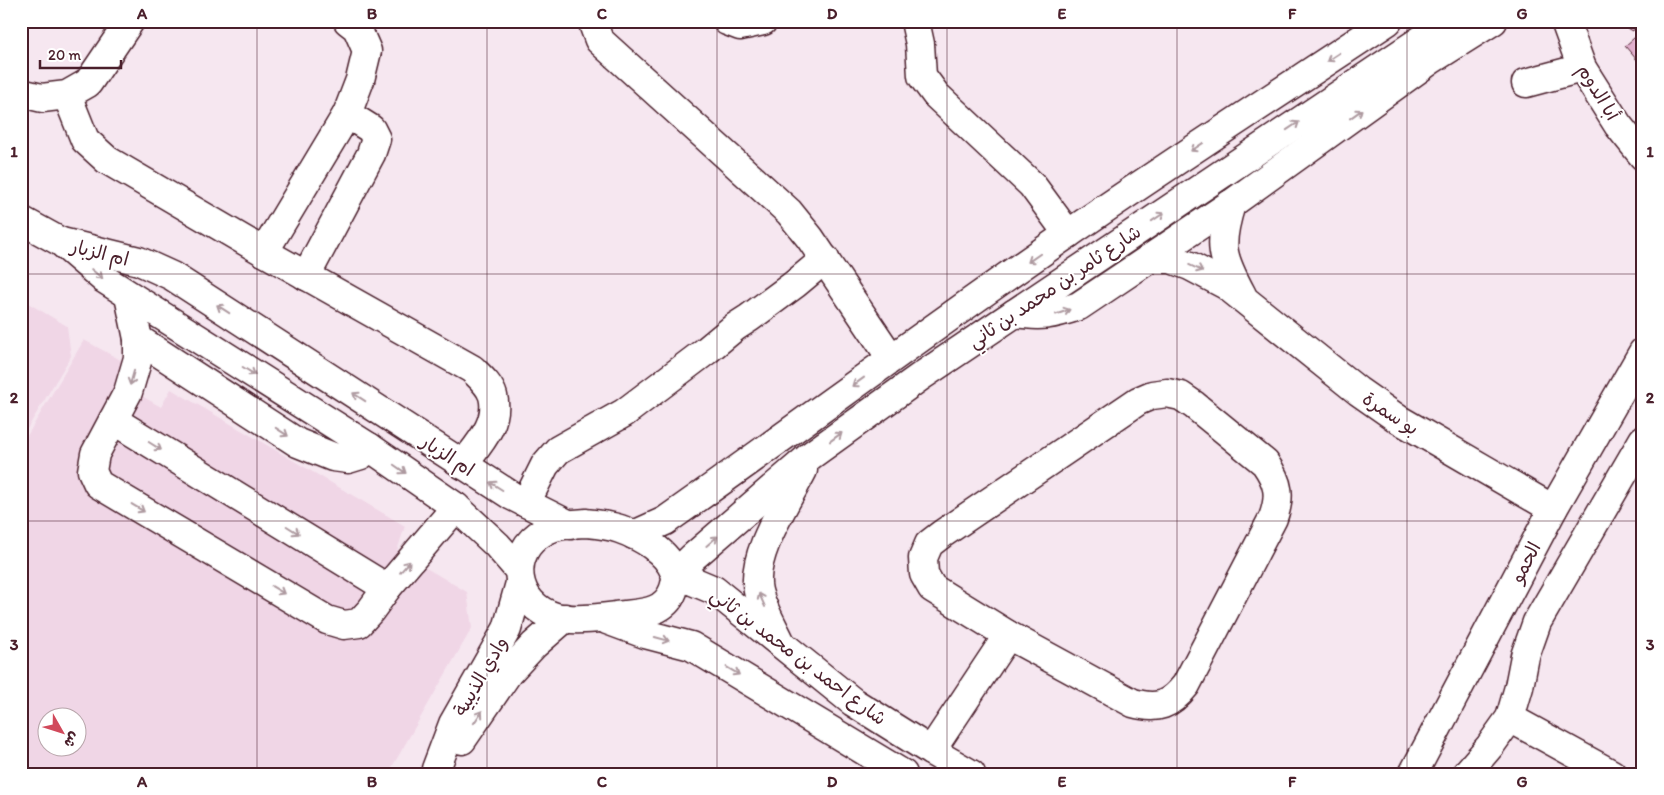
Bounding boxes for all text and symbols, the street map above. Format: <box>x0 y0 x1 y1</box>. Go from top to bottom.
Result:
text: A <box>136 4 148 23</box>
text: B <box>367 4 378 23</box>
text: C <box>597 4 608 23</box>
text: D <box>827 4 838 23</box>
text: E <box>1058 4 1067 23</box>
text: F <box>1288 4 1297 23</box>
text: G <box>1516 4 1528 23</box>
scale bar <box>40 38 121 70</box>
text: 20 m <box>48 46 82 64</box>
one-way arrow <box>1326 52 1340 63</box>
street label: أبا الدوم <box>1570 60 1625 126</box>
one-way arrow <box>1349 109 1363 119</box>
one-way arrow <box>1286 121 1300 131</box>
text: 1 <box>10 142 18 161</box>
one-way arrow <box>1190 142 1204 152</box>
text: 1 <box>1646 142 1654 161</box>
one-way arrow <box>1151 211 1165 222</box>
street label: شارع ثامر بن محمد بن ثاني <box>963 220 1148 357</box>
street label: ام الزبار <box>66 234 131 274</box>
one-way arrow <box>1027 253 1041 263</box>
one-way arrow <box>1188 264 1203 274</box>
one-way arrow <box>91 268 104 279</box>
one-way arrow <box>216 304 230 314</box>
one-way arrow <box>1054 306 1070 316</box>
one-way arrow <box>241 367 255 377</box>
one-way arrow <box>126 370 136 386</box>
one-way arrow <box>851 377 865 387</box>
street label: بو سمرة <box>1358 387 1423 440</box>
text: 2 <box>10 388 19 407</box>
text: 2 <box>1646 388 1655 407</box>
one-way arrow <box>352 392 366 403</box>
one-way arrow <box>274 428 288 438</box>
street label: ام الزبار <box>413 429 479 484</box>
one-way arrow <box>829 432 843 442</box>
one-way arrow <box>147 441 161 451</box>
one-way arrow <box>393 464 407 474</box>
one-way arrow <box>489 480 503 490</box>
one-way arrow <box>131 503 145 513</box>
one-way arrow <box>286 526 300 536</box>
one-way arrow <box>705 535 718 547</box>
street label: الحمو <box>1504 538 1546 588</box>
one-way arrow <box>399 560 410 573</box>
street label: شارع احمد بن محمد بن ثاني <box>703 583 891 734</box>
one-way arrow <box>270 586 284 596</box>
one-way arrow <box>757 593 767 608</box>
street label: وادي الذيبية <box>448 632 515 722</box>
one-way arrow <box>654 634 670 644</box>
text: 3 <box>10 635 19 654</box>
text: 3 <box>1646 635 1655 654</box>
one-way arrow <box>726 667 740 677</box>
north arrow <box>38 708 88 758</box>
one-way arrow <box>473 711 483 725</box>
text: ش <box>60 729 83 751</box>
text: A <box>136 772 148 791</box>
text: B <box>367 772 378 791</box>
text: C <box>597 772 608 791</box>
text: D <box>827 772 838 791</box>
text: E <box>1058 772 1067 791</box>
text: F <box>1288 772 1297 791</box>
text: G <box>1516 772 1528 791</box>

